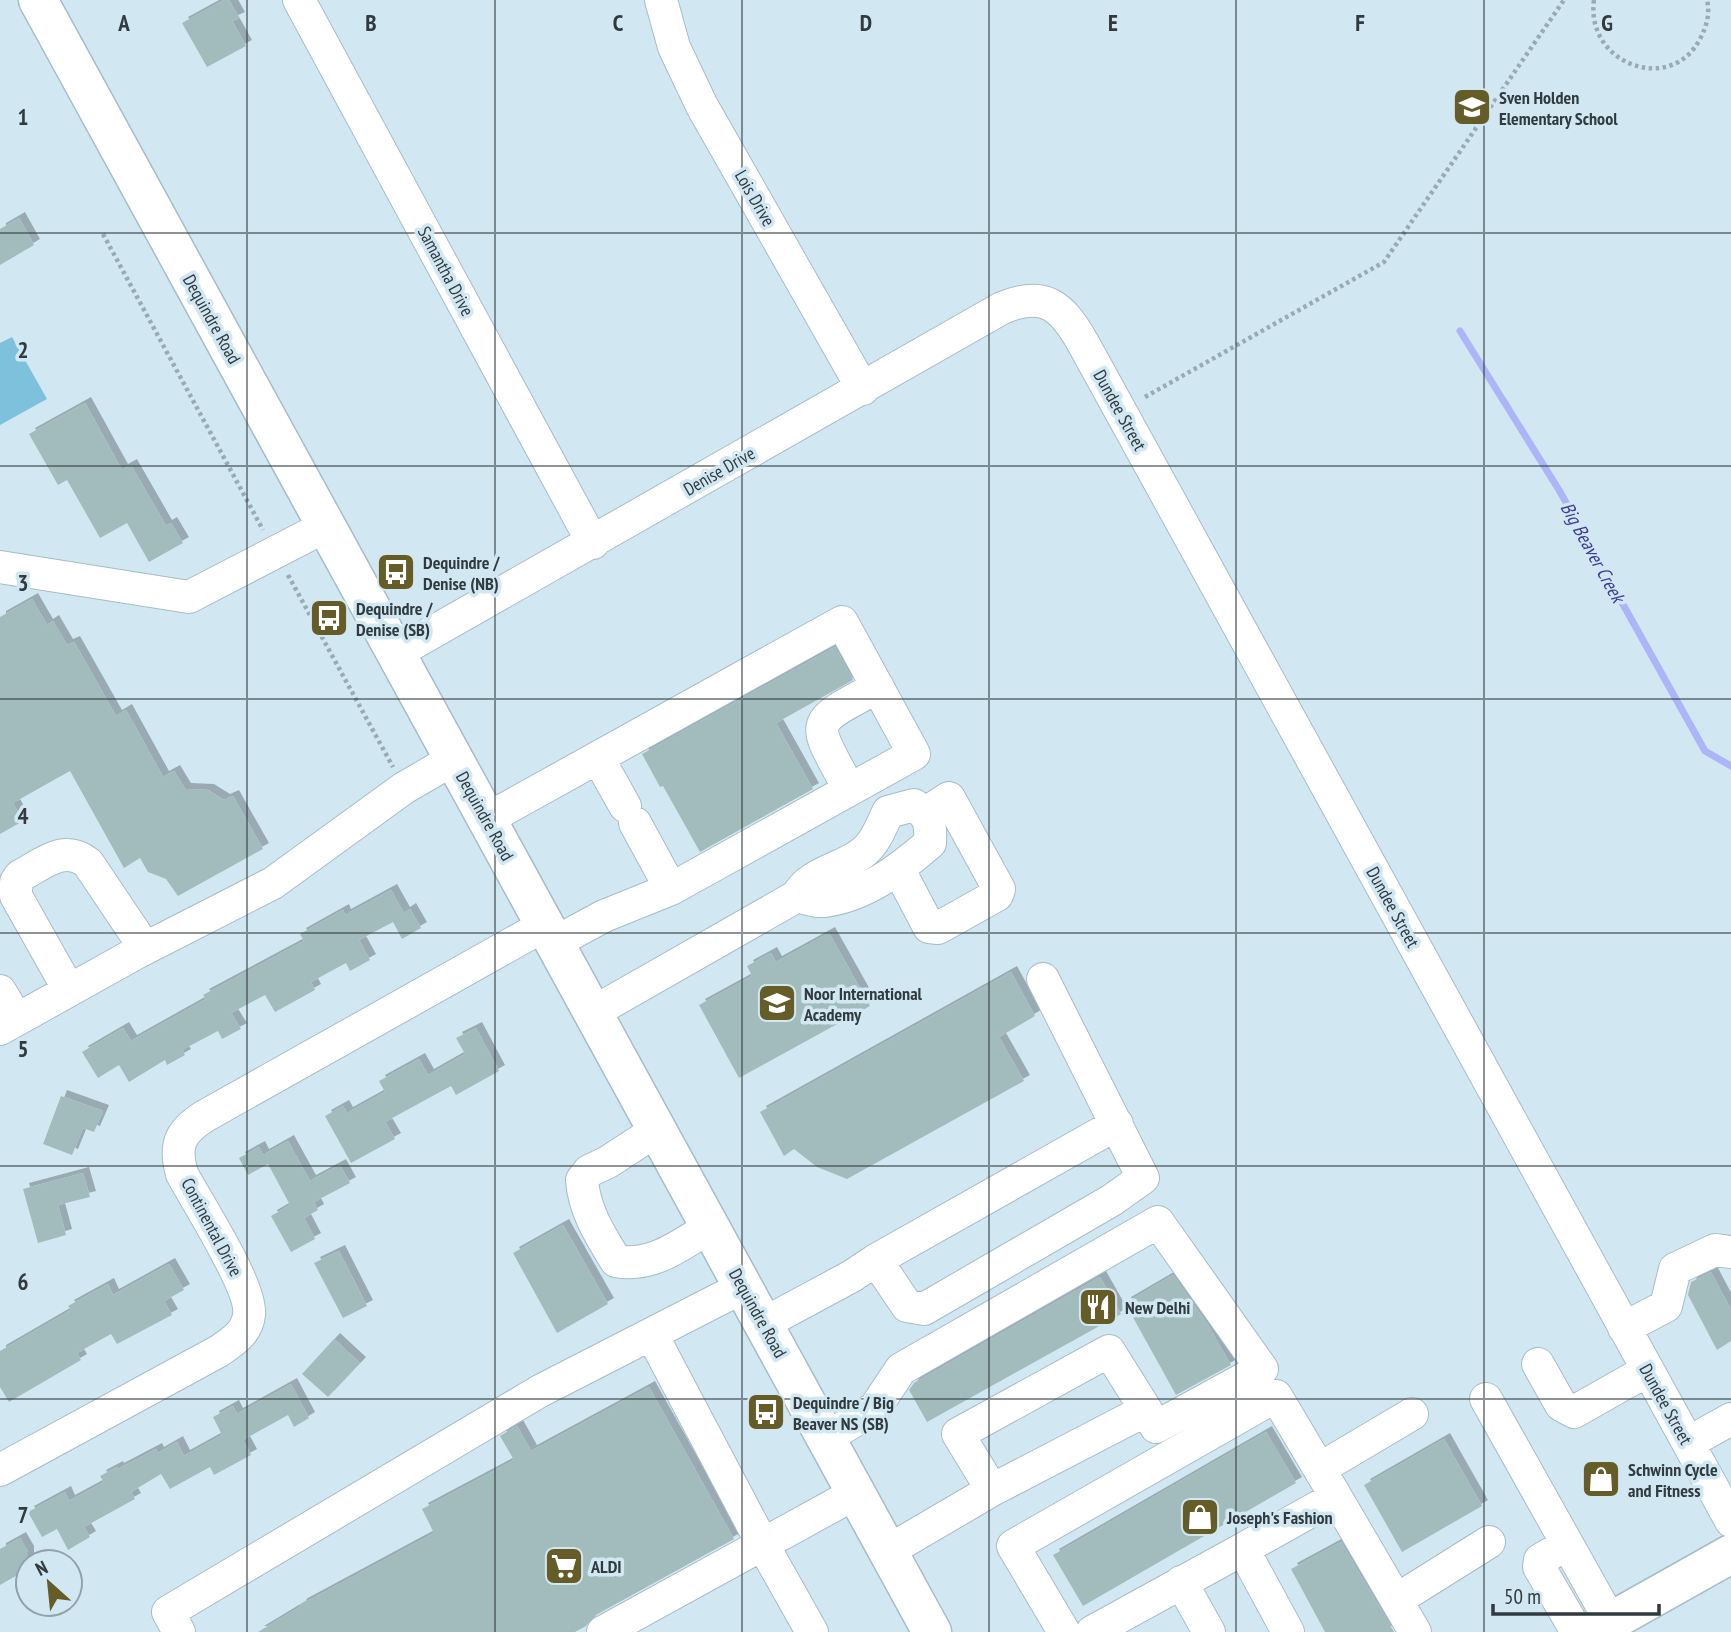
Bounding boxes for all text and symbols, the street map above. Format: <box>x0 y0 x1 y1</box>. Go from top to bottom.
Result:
text: A <box>117 8 130 37</box>
text: B <box>365 8 377 37</box>
text: C <box>613 8 624 37</box>
text: D <box>860 8 872 37</box>
text: E <box>1108 8 1118 37</box>
text: F <box>1355 8 1365 37</box>
text: G <box>1601 8 1613 37</box>
school or university icon: Sven Holden Elementary School <box>1451 86 1493 128</box>
place label: Sven Holden Elementary School <box>1499 86 1618 130</box>
text: 1 <box>18 102 29 131</box>
street label: Lois Drive <box>730 166 780 230</box>
street label: Samantha Drive <box>413 222 479 320</box>
street label: Dequindre Road <box>178 270 246 368</box>
text: 2 <box>18 335 29 364</box>
street label: Dundee Street <box>1088 366 1152 454</box>
street label: Denise Drive <box>679 441 759 501</box>
water label: Big Beaver Creek <box>1556 498 1632 609</box>
bus stop icon: Dequindre / Denise (NB) <box>375 551 417 593</box>
place label: Dequindre / Denise (NB) <box>423 551 500 595</box>
text: 3 <box>18 568 29 597</box>
bus stop icon: Dequindre / Denise (SB) <box>308 597 350 639</box>
place label: Dequindre / Denise (SB) <box>356 597 433 641</box>
street label: Dequindre Road <box>451 767 519 865</box>
text: 4 <box>18 801 29 830</box>
street label: Dundee Street <box>1361 863 1425 951</box>
school or university icon: Noor International Academy <box>756 982 798 1024</box>
place label: Noor International Academy <box>803 982 923 1026</box>
text: 5 <box>18 1034 29 1063</box>
street label: Continental Drive <box>176 1174 248 1280</box>
street label: Dequindre Road <box>724 1264 792 1362</box>
text: 6 <box>18 1267 29 1296</box>
restaurant icon: New Delhi <box>1077 1286 1119 1328</box>
place label: New Delhi <box>1125 1296 1190 1319</box>
street label: Dundee Street <box>1634 1360 1698 1448</box>
bus stop icon: Dequindre / Big Beaver NS (SB) <box>745 1391 787 1433</box>
place label: Dequindre / Big Beaver NS (SB) <box>793 1391 894 1435</box>
shop icon: Schwinn Cycle and Fitness <box>1580 1458 1622 1500</box>
place label: Schwinn Cycle and Fitness <box>1628 1458 1718 1502</box>
shop icon: Joseph's Fashion <box>1179 1496 1221 1538</box>
text: 7 <box>18 1500 29 1529</box>
place label: Joseph's Fashion <box>1226 1506 1333 1529</box>
supermarket icon: ALDI <box>543 1545 585 1587</box>
north arrow <box>14 1548 84 1618</box>
text: N <box>31 1555 51 1581</box>
place label: ALDI <box>590 1555 622 1578</box>
scale bar <box>1493 1572 1659 1616</box>
text: 50 m <box>1504 1583 1541 1610</box>

